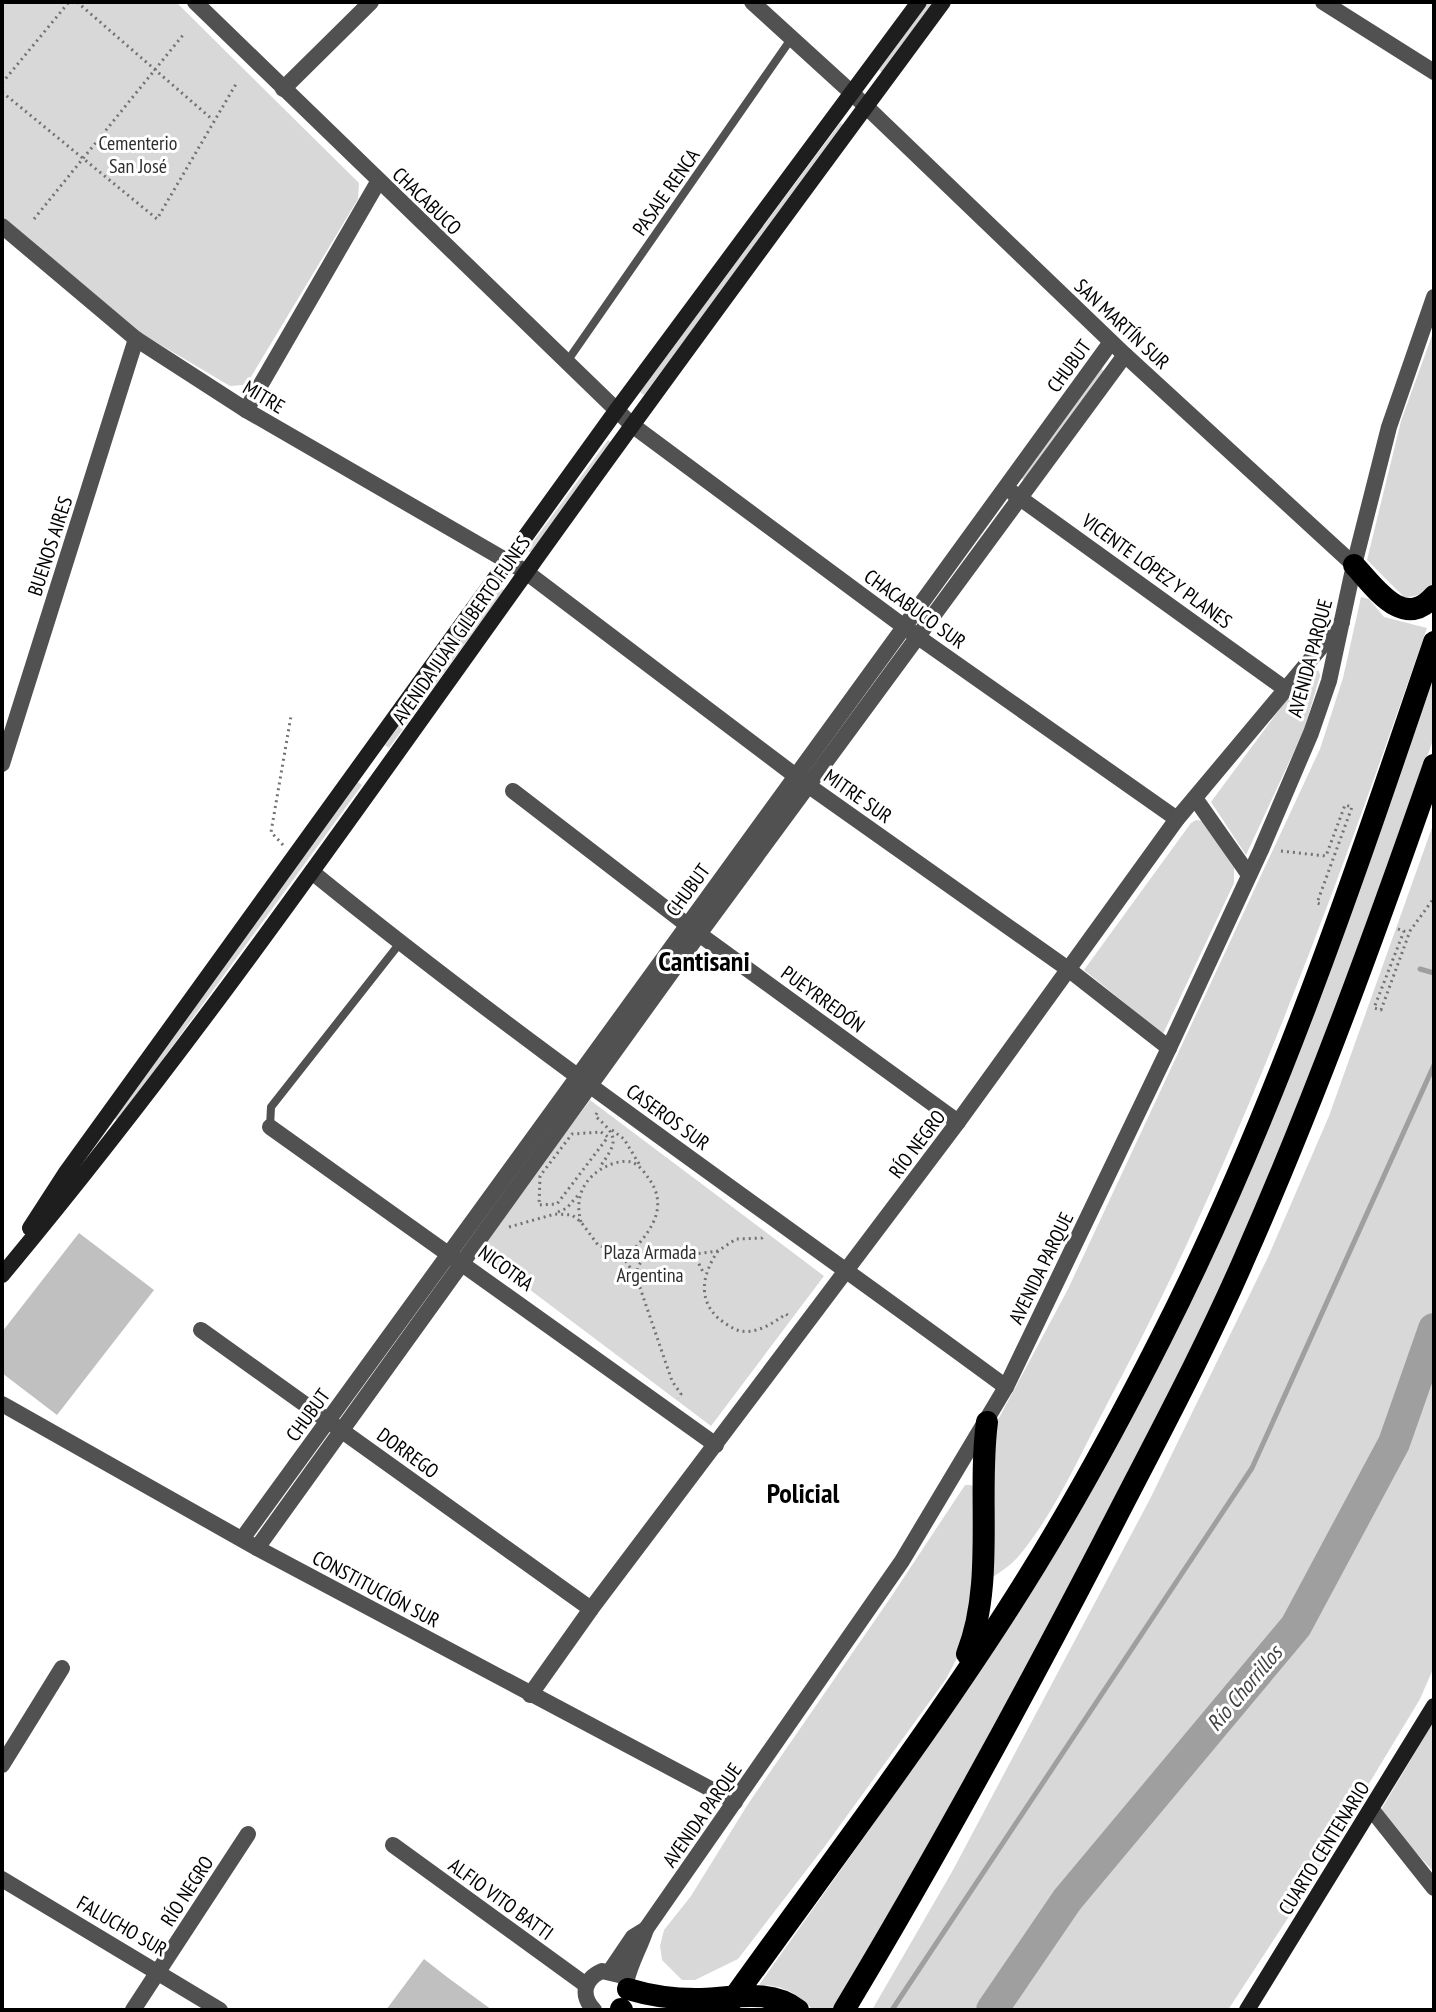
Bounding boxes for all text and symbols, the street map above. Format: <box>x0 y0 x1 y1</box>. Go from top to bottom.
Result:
park label: Cementerio San José <box>99 130 177 179</box>
street label: PASAJE RENCA <box>627 143 706 240</box>
street label: CHACABUCO <box>387 162 467 240</box>
street label: SAN MARTÍN SUR <box>1069 273 1175 375</box>
street label: CHUBUT <box>1041 334 1097 398</box>
street label: MITRE <box>238 374 290 420</box>
street label: BUENOS AIRES <box>22 493 78 599</box>
street label: VICENTE LÓPEZ Y PLANES <box>1076 507 1237 634</box>
street label: AVENIDA JUAN GILBERTO FUNES <box>386 531 536 729</box>
street label: CHACABUCO SUR <box>859 563 971 655</box>
street label: AVENIDA PARQUE <box>1282 596 1338 720</box>
street label: MITRE SUR <box>819 763 897 829</box>
street label: CHUBUT <box>660 858 716 922</box>
district label: Cantisani <box>658 942 750 979</box>
street label: PUEYRREDÓN <box>776 960 870 1038</box>
street label: CASEROS SUR <box>621 1078 715 1156</box>
street label: RÍO NEGRO <box>883 1105 951 1183</box>
street label: AVENIDA PARQUE <box>1003 1208 1079 1328</box>
street label: NICOTRA <box>473 1239 539 1297</box>
park label: Plaza Armada Argentina <box>603 1239 697 1288</box>
street label: CHUBUT <box>280 1383 336 1447</box>
street label: DORREGO <box>372 1422 444 1484</box>
district label: Policial <box>767 1474 839 1511</box>
street label: CONSTITUCIÓN SUR <box>308 1545 444 1634</box>
water label: Río Chorrillos <box>1200 1638 1289 1736</box>
street label: AVENIDA PARQUE <box>657 1758 747 1872</box>
street label: CUARTO CENTENARIO <box>1273 1776 1375 1920</box>
street label: RÍO NEGRO <box>155 1851 219 1931</box>
street label: ALFIO VITO BATTI <box>443 1852 559 1946</box>
street label: FALUCHO SUR <box>72 1890 172 1962</box>

